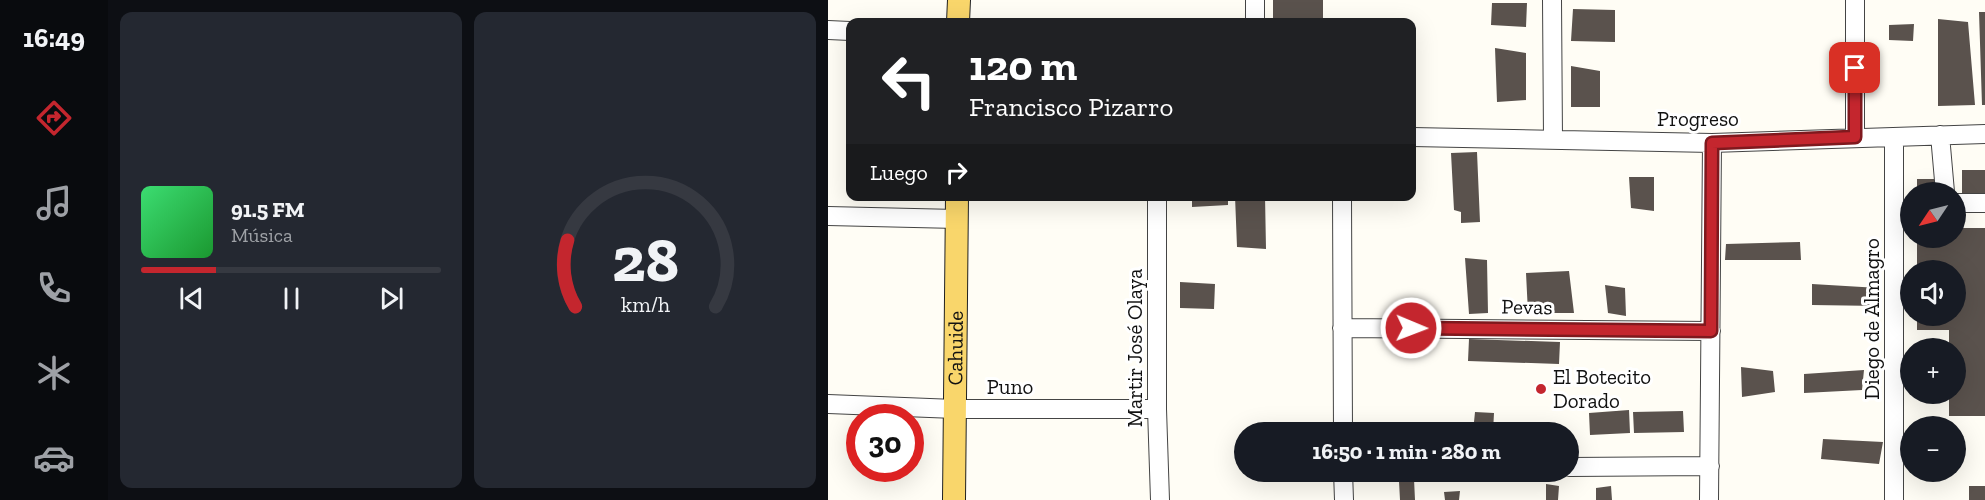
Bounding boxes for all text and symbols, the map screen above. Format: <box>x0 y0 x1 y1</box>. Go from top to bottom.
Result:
text: 16:49 <box>23 22 85 54</box>
text: 120 m <box>969 40 1077 91</box>
icon: left <box>870 42 948 120</box>
pin <box>1829 42 1880 93</box>
icon: arrive <box>1838 51 1871 84</box>
text: Francisco Pizarro <box>969 91 1173 123</box>
icon: directions <box>33 97 75 139</box>
street label: Progreso <box>1657 106 1739 131</box>
icon: right <box>940 156 973 189</box>
text: Luego <box>870 159 928 186</box>
icon: music <box>33 182 75 224</box>
north arrow <box>1900 182 1966 248</box>
map controls <box>1900 182 1966 482</box>
text: 91.5 FM <box>231 196 305 223</box>
text: 28 <box>611 222 679 297</box>
text: Música <box>231 223 293 247</box>
street label: Diego de Almagro <box>1859 238 1884 400</box>
button: sound <box>1900 260 1966 326</box>
icon: phone <box>33 267 75 309</box>
street label: Martir José Olaya <box>1122 269 1147 427</box>
icon: previous <box>175 282 208 315</box>
icon: pause <box>275 282 308 315</box>
icon: next <box>375 282 408 315</box>
text: km/h <box>621 292 669 317</box>
street label: Pevas <box>1501 294 1553 319</box>
position arrow <box>1379 296 1443 360</box>
street label: Cahuide <box>942 310 968 385</box>
button: + <box>1900 338 1966 404</box>
icon: climate <box>33 352 75 394</box>
place label: El Botecito Dorado <box>1553 364 1651 413</box>
street label: Puno <box>987 374 1033 399</box>
marker: El Botecito Dorado <box>1534 382 1548 396</box>
speed limit sign: 30 <box>846 404 924 482</box>
button: − <box>1900 416 1966 482</box>
icon: car <box>33 437 75 479</box>
text: 16:50 · 1 min · 280 m <box>1312 438 1501 465</box>

